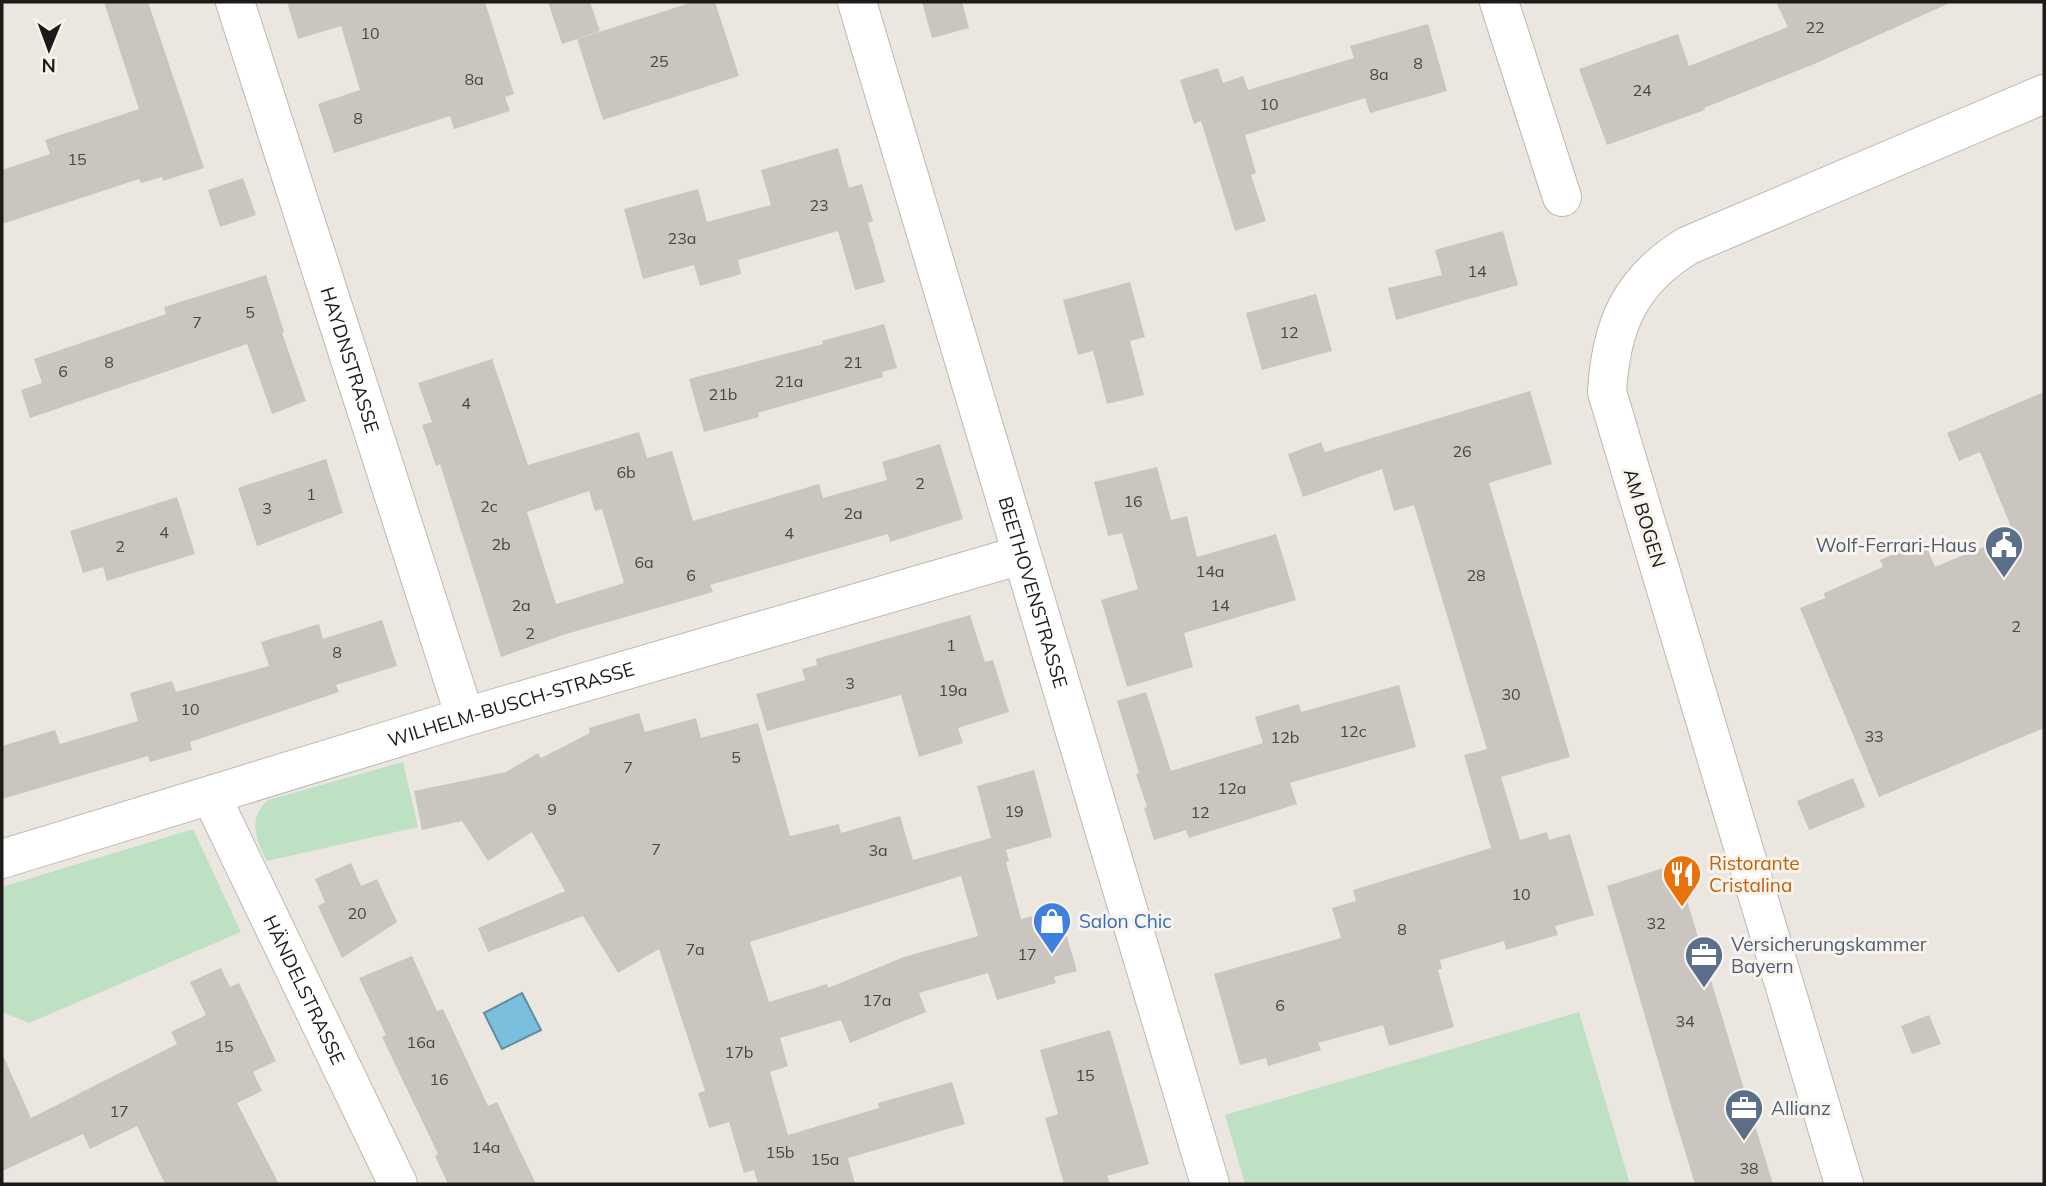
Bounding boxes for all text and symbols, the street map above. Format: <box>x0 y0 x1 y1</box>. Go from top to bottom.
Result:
north arrow <box>14 14 84 84</box>
house number: 22 <box>1805 17 1825 37</box>
house number: 10 <box>360 23 380 43</box>
house number: 25 <box>649 51 669 71</box>
house number: 8 <box>1413 53 1423 73</box>
text: N <box>41 54 56 78</box>
house number: 8a <box>1369 64 1389 84</box>
house number: 8a <box>464 69 484 89</box>
house number: 24 <box>1632 80 1652 100</box>
house number: 10 <box>1259 94 1279 114</box>
house number: 8 <box>353 108 363 128</box>
house number: 15 <box>67 149 87 169</box>
house number: 23 <box>809 195 829 215</box>
house number: 23a <box>668 228 696 248</box>
house number: 14 <box>1467 261 1487 281</box>
street label: HAYDNSTRASSE <box>315 284 385 436</box>
house number: 5 <box>245 302 255 322</box>
house number: 7 <box>192 312 202 332</box>
house number: 12 <box>1279 322 1299 342</box>
house number: 8 <box>104 352 114 372</box>
house number: 21 <box>843 352 863 372</box>
house number: 6 <box>58 361 68 381</box>
house number: 21a <box>775 371 803 391</box>
house number: 21b <box>709 384 737 404</box>
house number: 4 <box>461 393 471 413</box>
house number: 26 <box>1452 441 1472 461</box>
house number: 6b <box>616 462 636 482</box>
street label: AM BOGEN <box>1619 466 1671 570</box>
house number: 2 <box>915 473 925 493</box>
house number: 1 <box>306 484 316 504</box>
house number: 16 <box>1123 491 1143 511</box>
street label: BEETHOVENSTRASSE <box>993 494 1073 691</box>
house number: 2c <box>480 496 498 516</box>
house number: 3 <box>262 498 272 518</box>
house number: 2a <box>843 503 863 523</box>
house number: 4 <box>159 522 169 542</box>
house number: 4 <box>784 523 794 543</box>
public building icon: Wolf-Ferrari-Haus <box>1983 524 2025 579</box>
place label: Wolf-Ferrari-Haus <box>1816 533 1977 557</box>
house number: 2b <box>491 534 511 554</box>
house number: 2 <box>115 536 125 556</box>
house number: 6a <box>634 552 654 572</box>
house number: 14a <box>1196 561 1224 581</box>
house number: 6 <box>686 565 696 585</box>
house number: 28 <box>1466 565 1486 585</box>
house number: 2a <box>511 595 531 615</box>
house number: 14 <box>1210 595 1230 615</box>
house number: 2 <box>2011 616 2021 636</box>
house number: 2 <box>525 623 535 643</box>
house number: 1 <box>946 635 956 655</box>
house number: 8 <box>332 642 342 662</box>
street label: WILHELM-BUSCH-STRASSE <box>385 656 637 752</box>
house number: 3 <box>845 673 855 693</box>
house number: 19a <box>939 680 967 700</box>
house number: 30 <box>1501 684 1521 704</box>
house number: 10 <box>180 699 200 719</box>
house number: 12c <box>1339 721 1367 741</box>
house number: 33 <box>1864 726 1884 746</box>
house number: 12b <box>1271 727 1299 747</box>
house number: 5 <box>731 747 741 767</box>
house number: 7 <box>623 757 633 777</box>
house number: 12a <box>1218 778 1246 798</box>
house number: 9 <box>547 799 557 819</box>
house number: 19 <box>1004 801 1024 821</box>
house number: 12 <box>1190 802 1210 822</box>
house number: 7 <box>651 839 661 859</box>
house number: 3a <box>868 840 888 860</box>
place label: Ristorante Cristalina <box>1709 851 1800 897</box>
restaurant icon: Ristorante Cristalina <box>1661 853 1703 908</box>
house number: 10 <box>1511 884 1531 904</box>
shop icon: Salon Chic <box>1031 900 1073 955</box>
house number: 20 <box>347 903 367 923</box>
place label: Salon Chic <box>1079 909 1172 933</box>
street label: HÄNDELSTRASSE <box>258 911 351 1068</box>
house number: 32 <box>1646 913 1666 933</box>
house number: 8 <box>1397 919 1407 939</box>
place label: Versicherungskammer Bayern <box>1731 932 1927 978</box>
office icon: Versicherungskammer Bayern <box>1683 934 1725 989</box>
house number: 7a <box>685 939 705 959</box>
house number: 17 <box>1017 944 1037 964</box>
house number: 17a <box>863 990 891 1010</box>
house number: 6 <box>1275 995 1285 1015</box>
house number: 34 <box>1675 1011 1695 1031</box>
house number: 16a <box>407 1032 435 1052</box>
house number: 15 <box>214 1036 234 1056</box>
house number: 17b <box>725 1042 753 1062</box>
house number: 15 <box>1075 1065 1095 1085</box>
house number: 16 <box>429 1069 449 1089</box>
office icon: Allianz <box>1723 1087 1765 1142</box>
place label: Allianz <box>1771 1096 1831 1120</box>
house number: 17 <box>109 1101 129 1121</box>
house number: 14a <box>472 1137 500 1157</box>
house number: 15b <box>766 1142 794 1162</box>
house number: 15a <box>811 1149 839 1169</box>
house number: 38 <box>1739 1158 1759 1178</box>

